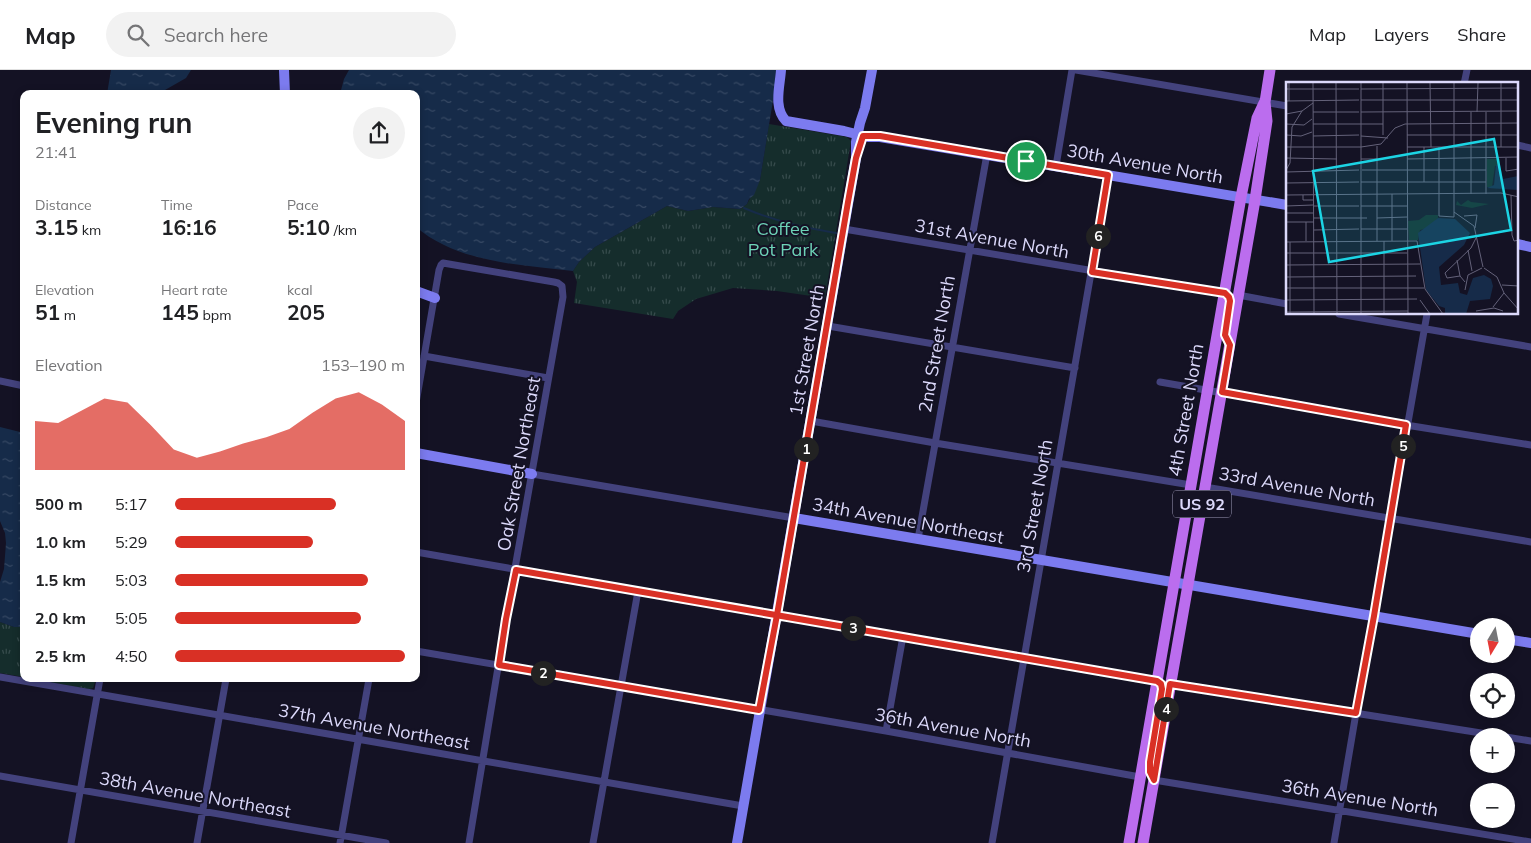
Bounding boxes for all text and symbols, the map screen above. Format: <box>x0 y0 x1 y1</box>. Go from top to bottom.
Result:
search box <box>106 12 456 57</box>
text: Map <box>25 20 76 50</box>
icon: search <box>124 21 152 49</box>
text: Search here <box>164 23 268 47</box>
text: Map <box>1309 23 1346 46</box>
text: Layers <box>1374 23 1429 46</box>
text: Share <box>1457 23 1506 46</box>
inset map <box>1286 82 1518 315</box>
text: Evening run <box>35 105 192 140</box>
button: share <box>353 107 405 159</box>
street label: 30th Avenue North <box>1065 138 1225 189</box>
pin <box>1005 140 1047 182</box>
text: 21:41 <box>35 142 77 162</box>
icon: arrive <box>1012 147 1040 175</box>
text: Distance <box>35 196 92 214</box>
text: Time <box>161 196 193 214</box>
text: Pace <box>287 196 319 214</box>
text: 3.15 <box>35 214 78 240</box>
text: 16:16 <box>161 214 217 240</box>
text: 5:10 <box>287 214 330 240</box>
street label: 31st Avenue North <box>913 214 1071 263</box>
park label: Coffee Pot Park <box>748 217 819 261</box>
text: km <box>78 221 101 239</box>
text: /km <box>330 221 357 239</box>
pin: 6 <box>1086 224 1110 248</box>
text: 6 <box>1094 227 1103 245</box>
street label: 2nd Street North <box>913 274 960 414</box>
text: Elevation <box>35 281 94 299</box>
text: Heart rate <box>161 281 228 299</box>
text: kcal <box>287 281 313 299</box>
street label: 1st Street North <box>784 283 829 417</box>
text: 51 <box>35 299 60 325</box>
text: 145 <box>161 299 199 325</box>
text: 205 <box>287 299 325 325</box>
text: m <box>60 306 76 324</box>
text: bpm <box>199 306 232 324</box>
street label: 4th Street North <box>1163 342 1209 478</box>
text: Elevation <box>35 355 103 375</box>
text: 153–190 m <box>321 355 405 375</box>
street label: Oak Street Northeast <box>492 375 545 553</box>
pin: 5 <box>1390 434 1416 458</box>
pin: 1 <box>794 436 818 462</box>
text: 5 <box>1399 437 1408 455</box>
street label: 3rd Street North <box>1011 438 1058 574</box>
text: 1 <box>802 440 811 458</box>
street label: 33rd Avenue North <box>1217 461 1377 512</box>
road number: US 92 <box>1173 490 1231 518</box>
street label: 34th Avenue Northeast <box>811 492 1006 549</box>
text: 500 m <box>35 494 83 514</box>
text: 5:17 <box>115 494 147 514</box>
text: 1.0 km <box>35 532 86 552</box>
text: 5:29 <box>115 532 147 552</box>
text: 1.5 km <box>35 570 86 590</box>
text: 5:03 <box>115 570 147 590</box>
text: 2.0 km <box>35 608 86 628</box>
text: 5:05 <box>115 608 147 628</box>
pin: 3 <box>840 616 866 640</box>
north arrow <box>1470 618 1515 662</box>
map controls <box>1470 618 1515 828</box>
text: 3 <box>849 619 858 637</box>
text: 2.5 km <box>35 646 86 666</box>
text: 4:50 <box>115 646 147 666</box>
pin: 2 <box>530 660 556 686</box>
text: 2 <box>539 664 548 682</box>
button: locate <box>1470 673 1515 718</box>
pin: 4 <box>1154 696 1178 722</box>
street label: 37th Avenue Northeast <box>277 698 472 755</box>
text: 4 <box>1162 700 1171 718</box>
street label: 36th Avenue North <box>873 702 1033 753</box>
button: + <box>1470 728 1515 773</box>
street label: 38th Avenue Northeast <box>98 766 293 823</box>
street label: 36th Avenue North <box>1280 774 1440 821</box>
button: − <box>1470 783 1515 828</box>

